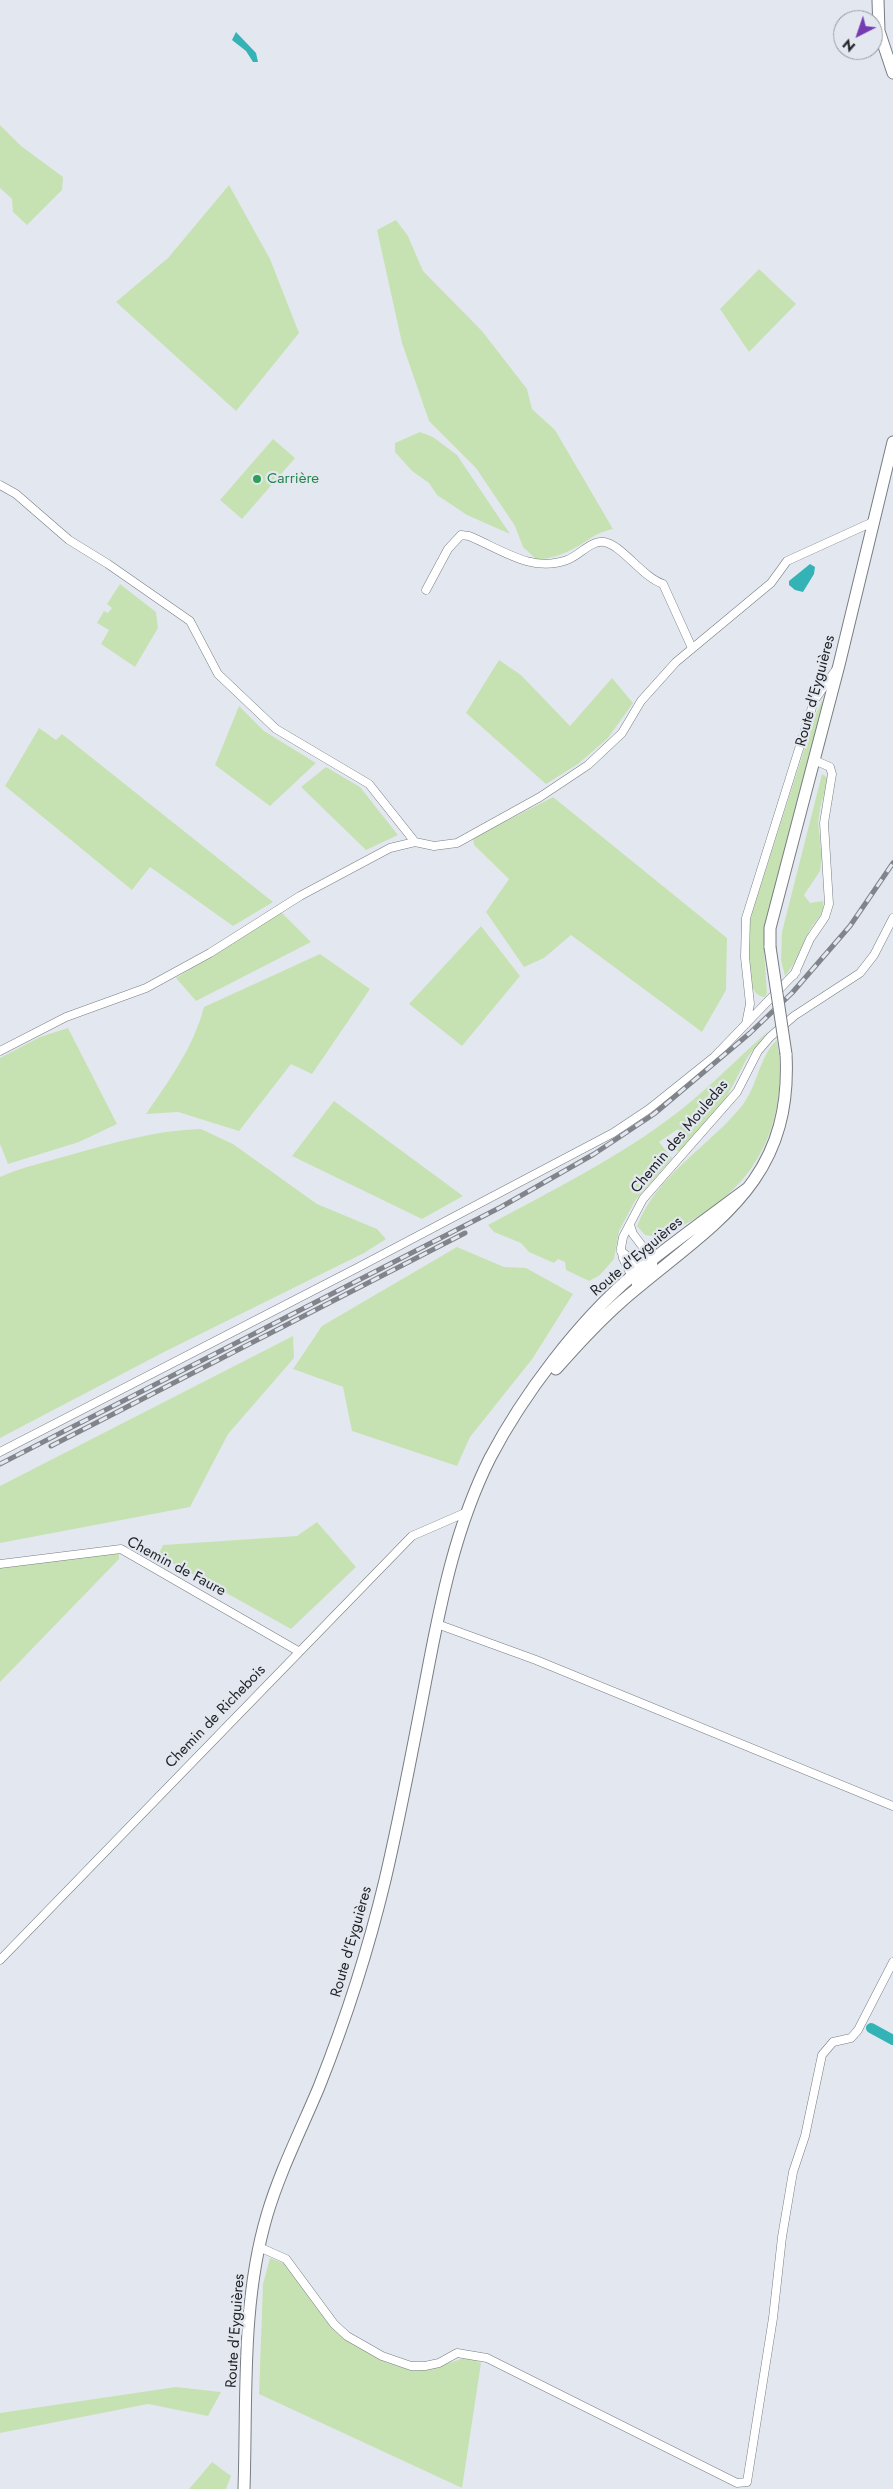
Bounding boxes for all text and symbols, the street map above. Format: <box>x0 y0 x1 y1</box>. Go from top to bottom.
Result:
north arrow <box>833 10 883 60</box>
text: N <box>838 34 860 57</box>
place label: Carrière <box>267 470 319 488</box>
marker: Carrière <box>251 473 263 485</box>
street label: Route d'Eyguières <box>792 633 840 749</box>
street label: Chemin des Mouledas <box>628 1077 732 1197</box>
street label: Route d'Eyguières <box>587 1213 687 1301</box>
street label: Chemin de Faure <box>123 1533 229 1601</box>
street label: Chemin de Richebois <box>162 1662 270 1772</box>
street label: Route d'Eyguières <box>328 1884 376 2000</box>
street label: Route d'Eyguières <box>223 2273 249 2389</box>

